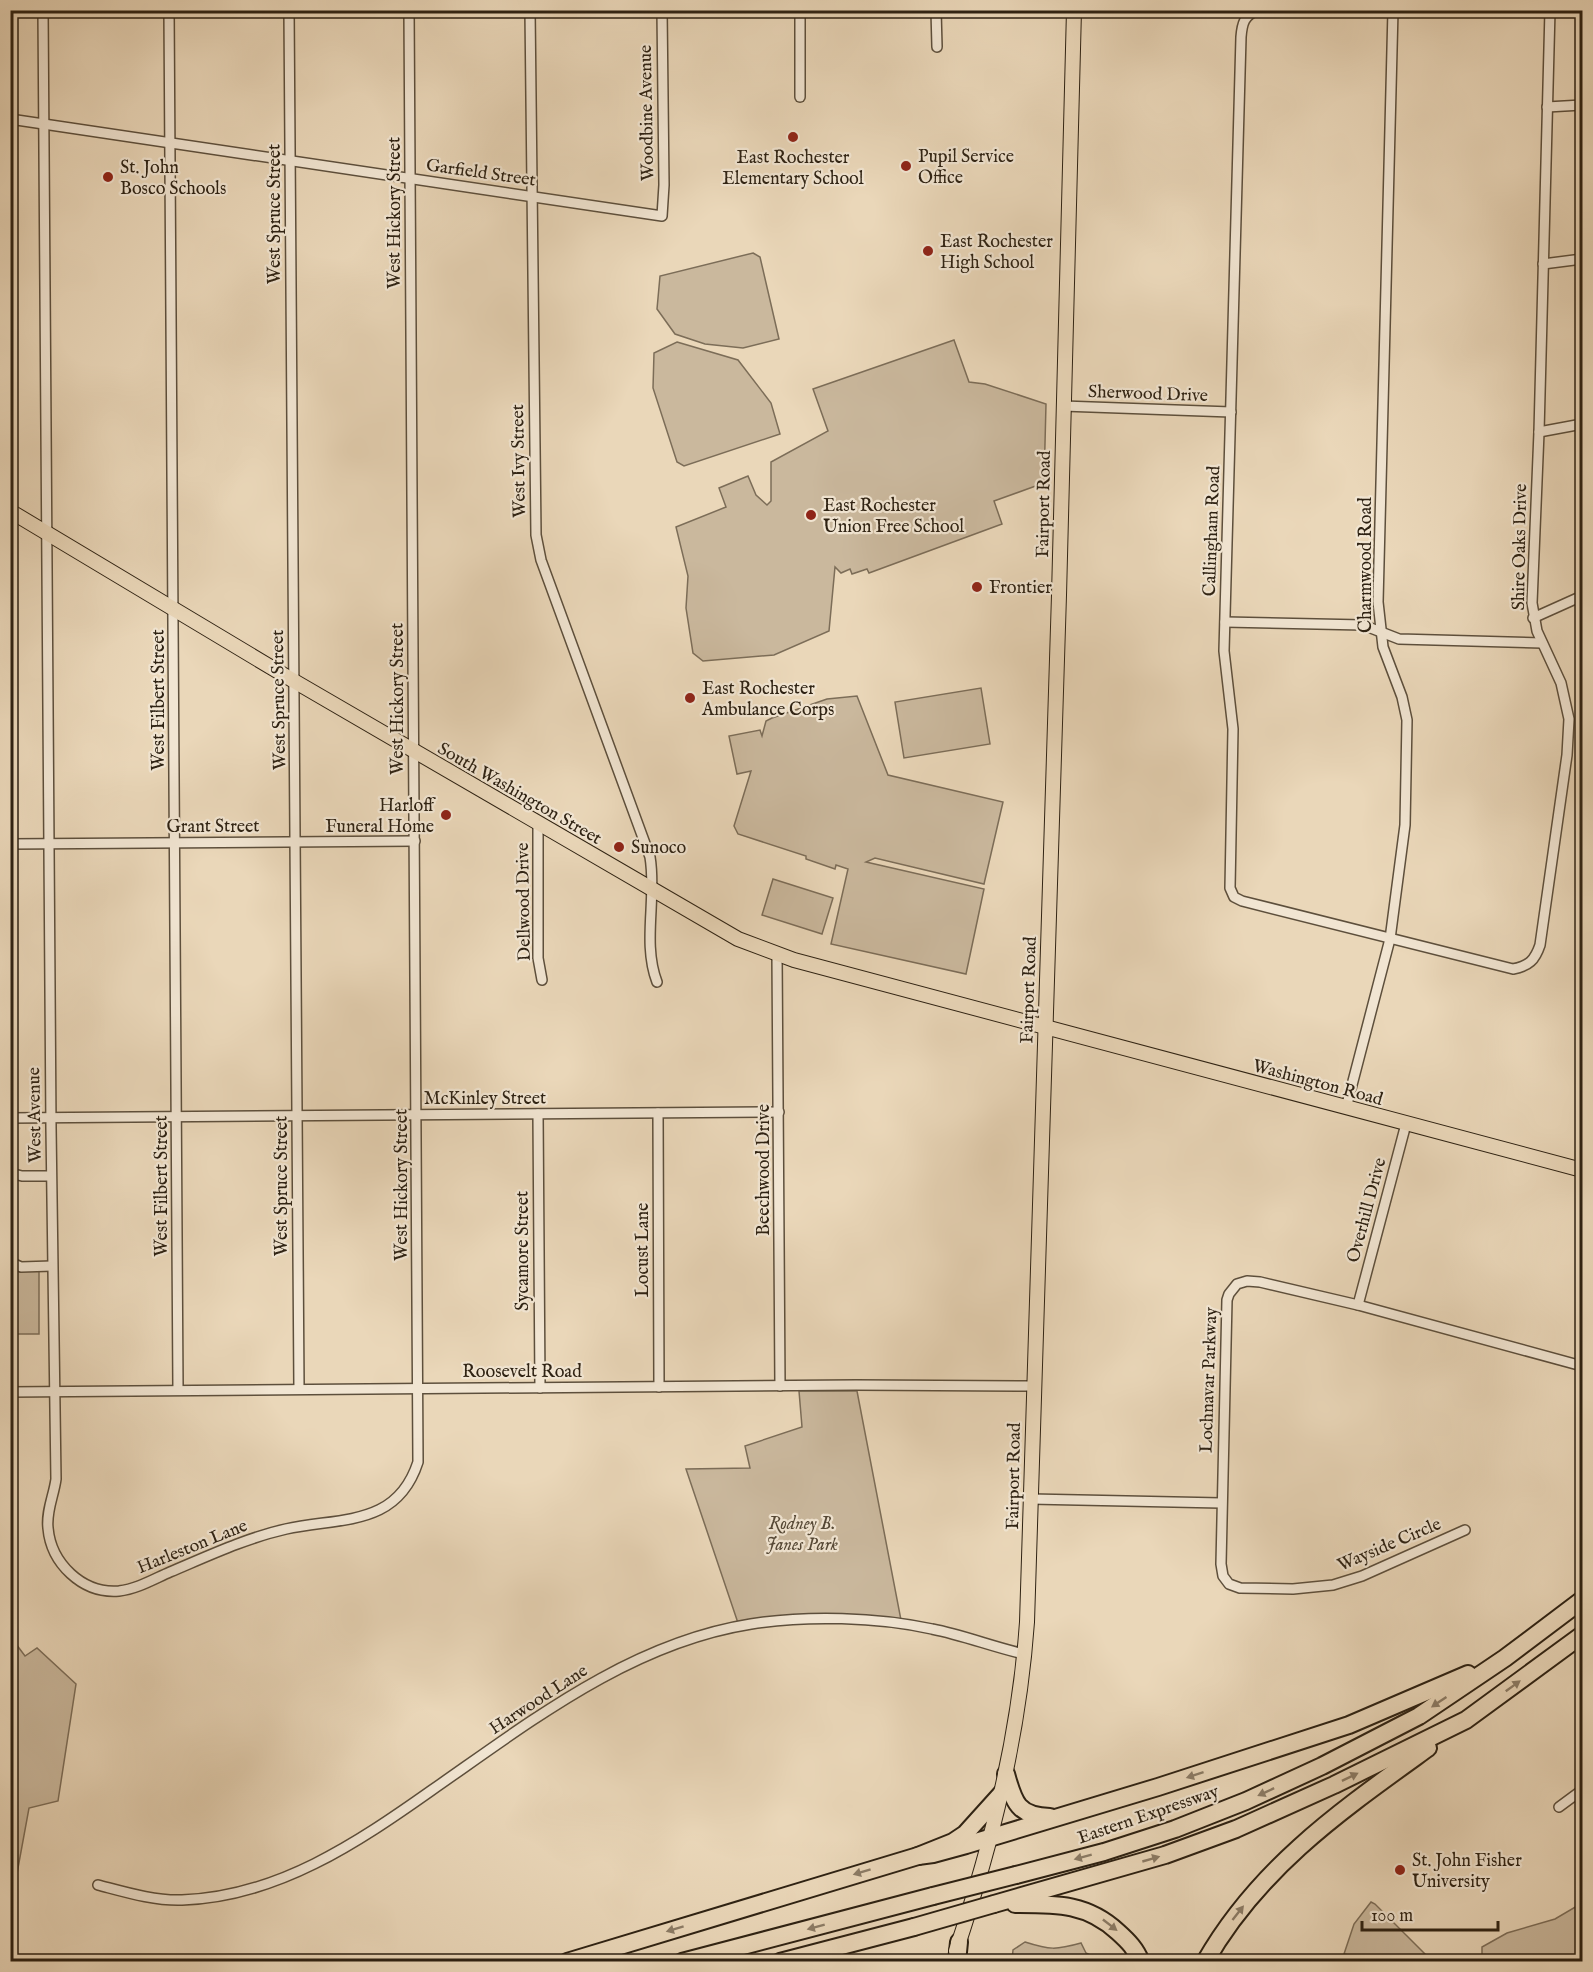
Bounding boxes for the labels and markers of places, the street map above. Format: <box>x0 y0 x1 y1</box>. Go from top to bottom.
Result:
marker: East Rochester Elementary School <box>786 130 800 144</box>
place label: Pupil Service Office <box>918 146 1014 190</box>
place label: East Rochester Elementary School <box>722 147 864 191</box>
place label: St. John Bosco Schools <box>120 157 226 201</box>
marker: Pupil Service Office <box>899 159 913 173</box>
marker: St. John Bosco Schools <box>101 170 115 184</box>
place label: East Rochester High School <box>940 231 1053 275</box>
marker: East Rochester High School <box>921 244 935 258</box>
place label: East Rochester Union Free School <box>823 495 964 539</box>
marker: East Rochester Union Free School <box>804 508 818 522</box>
place label: Frontier <box>989 577 1052 600</box>
marker: Frontier <box>970 580 984 594</box>
place label: East Rochester Ambulance Corps <box>701 678 834 722</box>
marker: East Rochester Ambulance Corps <box>683 691 697 705</box>
place label: Harloff Funeral Home <box>325 795 436 839</box>
marker: Harloff Funeral Home <box>439 808 453 822</box>
place label: Sunoco <box>631 837 687 860</box>
marker: Sunoco <box>612 840 626 854</box>
place label: St. John Fisher University <box>1412 1850 1522 1894</box>
marker: St. John Fisher University <box>1393 1863 1407 1877</box>

